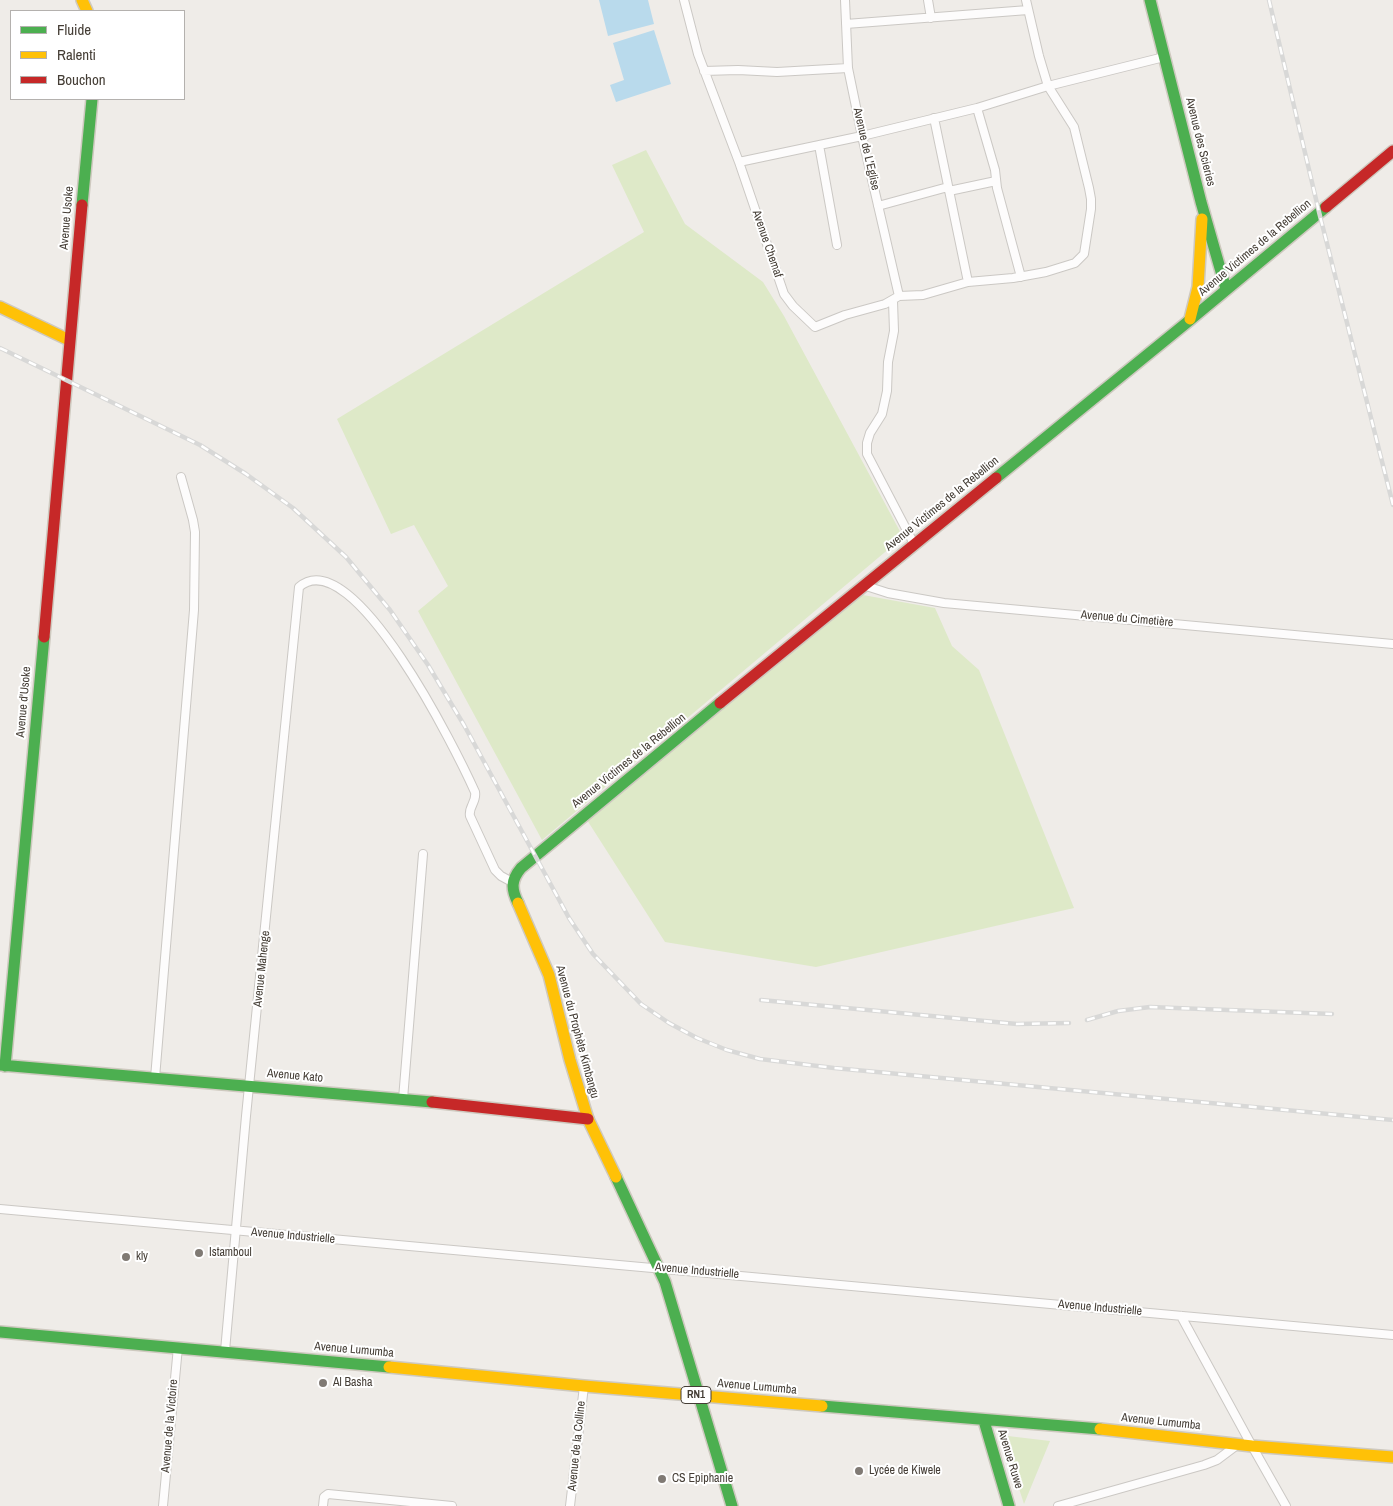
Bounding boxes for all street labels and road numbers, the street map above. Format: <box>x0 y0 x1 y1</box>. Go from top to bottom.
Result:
street label: Avenue des Scieries <box>1182 96 1218 188</box>
street label: Avenue de L'Eglise <box>850 106 882 192</box>
street label: Avenue Usoke <box>57 186 77 250</box>
street label: Avenue Victimes de la Rebellion <box>1196 197 1314 299</box>
street label: Avenue Chemaf <box>749 208 785 280</box>
street label: Avenue Victimes de la Rebellion <box>882 454 1002 554</box>
street label: Avenue du Cimetière <box>1080 608 1174 630</box>
street label: Avenue d'Usoke <box>14 666 34 738</box>
street label: Avenue Victimes de la Rebellion <box>569 711 689 811</box>
street label: Avenue Mahenge <box>251 930 273 1008</box>
street label: Avenue du Prophète Kimbangu <box>552 964 602 1100</box>
street label: Avenue Kato <box>266 1066 324 1086</box>
street label: Avenue Industrielle <box>250 1225 336 1247</box>
street label: Avenue Industrielle <box>654 1260 740 1282</box>
street label: Avenue Industrielle <box>1057 1297 1143 1319</box>
street label: Avenue Lumumba <box>314 1339 394 1361</box>
street label: Avenue Lumumba <box>717 1376 797 1398</box>
street label: Avenue de la Victoire <box>159 1379 181 1473</box>
road number: RN1 <box>681 1386 711 1404</box>
street label: Avenue de la Colline <box>565 1400 589 1492</box>
street label: Avenue Lumumba <box>1121 1411 1201 1433</box>
street label: Avenue Ruwe <box>994 1428 1026 1490</box>

